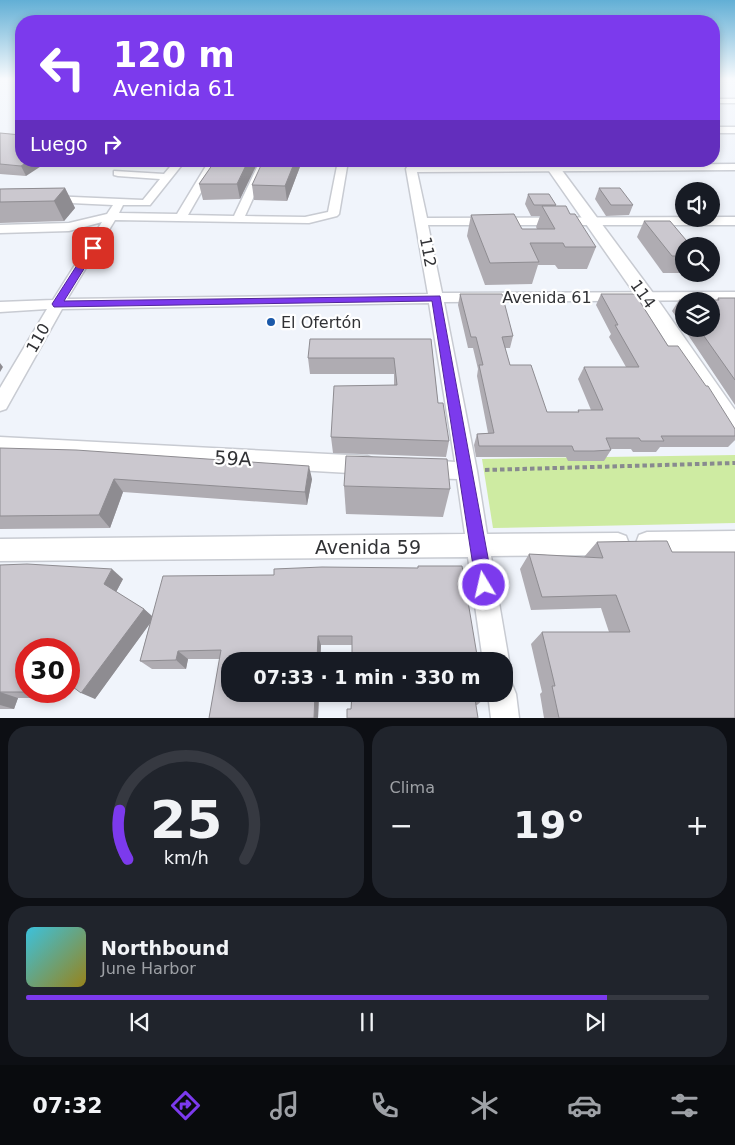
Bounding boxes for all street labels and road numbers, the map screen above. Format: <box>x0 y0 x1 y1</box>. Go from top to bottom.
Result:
street label: 112 <box>416 235 440 269</box>
street label: 114 <box>626 276 660 312</box>
street label: Avenida 61 <box>502 288 592 307</box>
street label: 110 <box>22 320 54 356</box>
street label: 59A <box>214 446 252 470</box>
street label: Avenida 59 <box>315 536 421 558</box>

